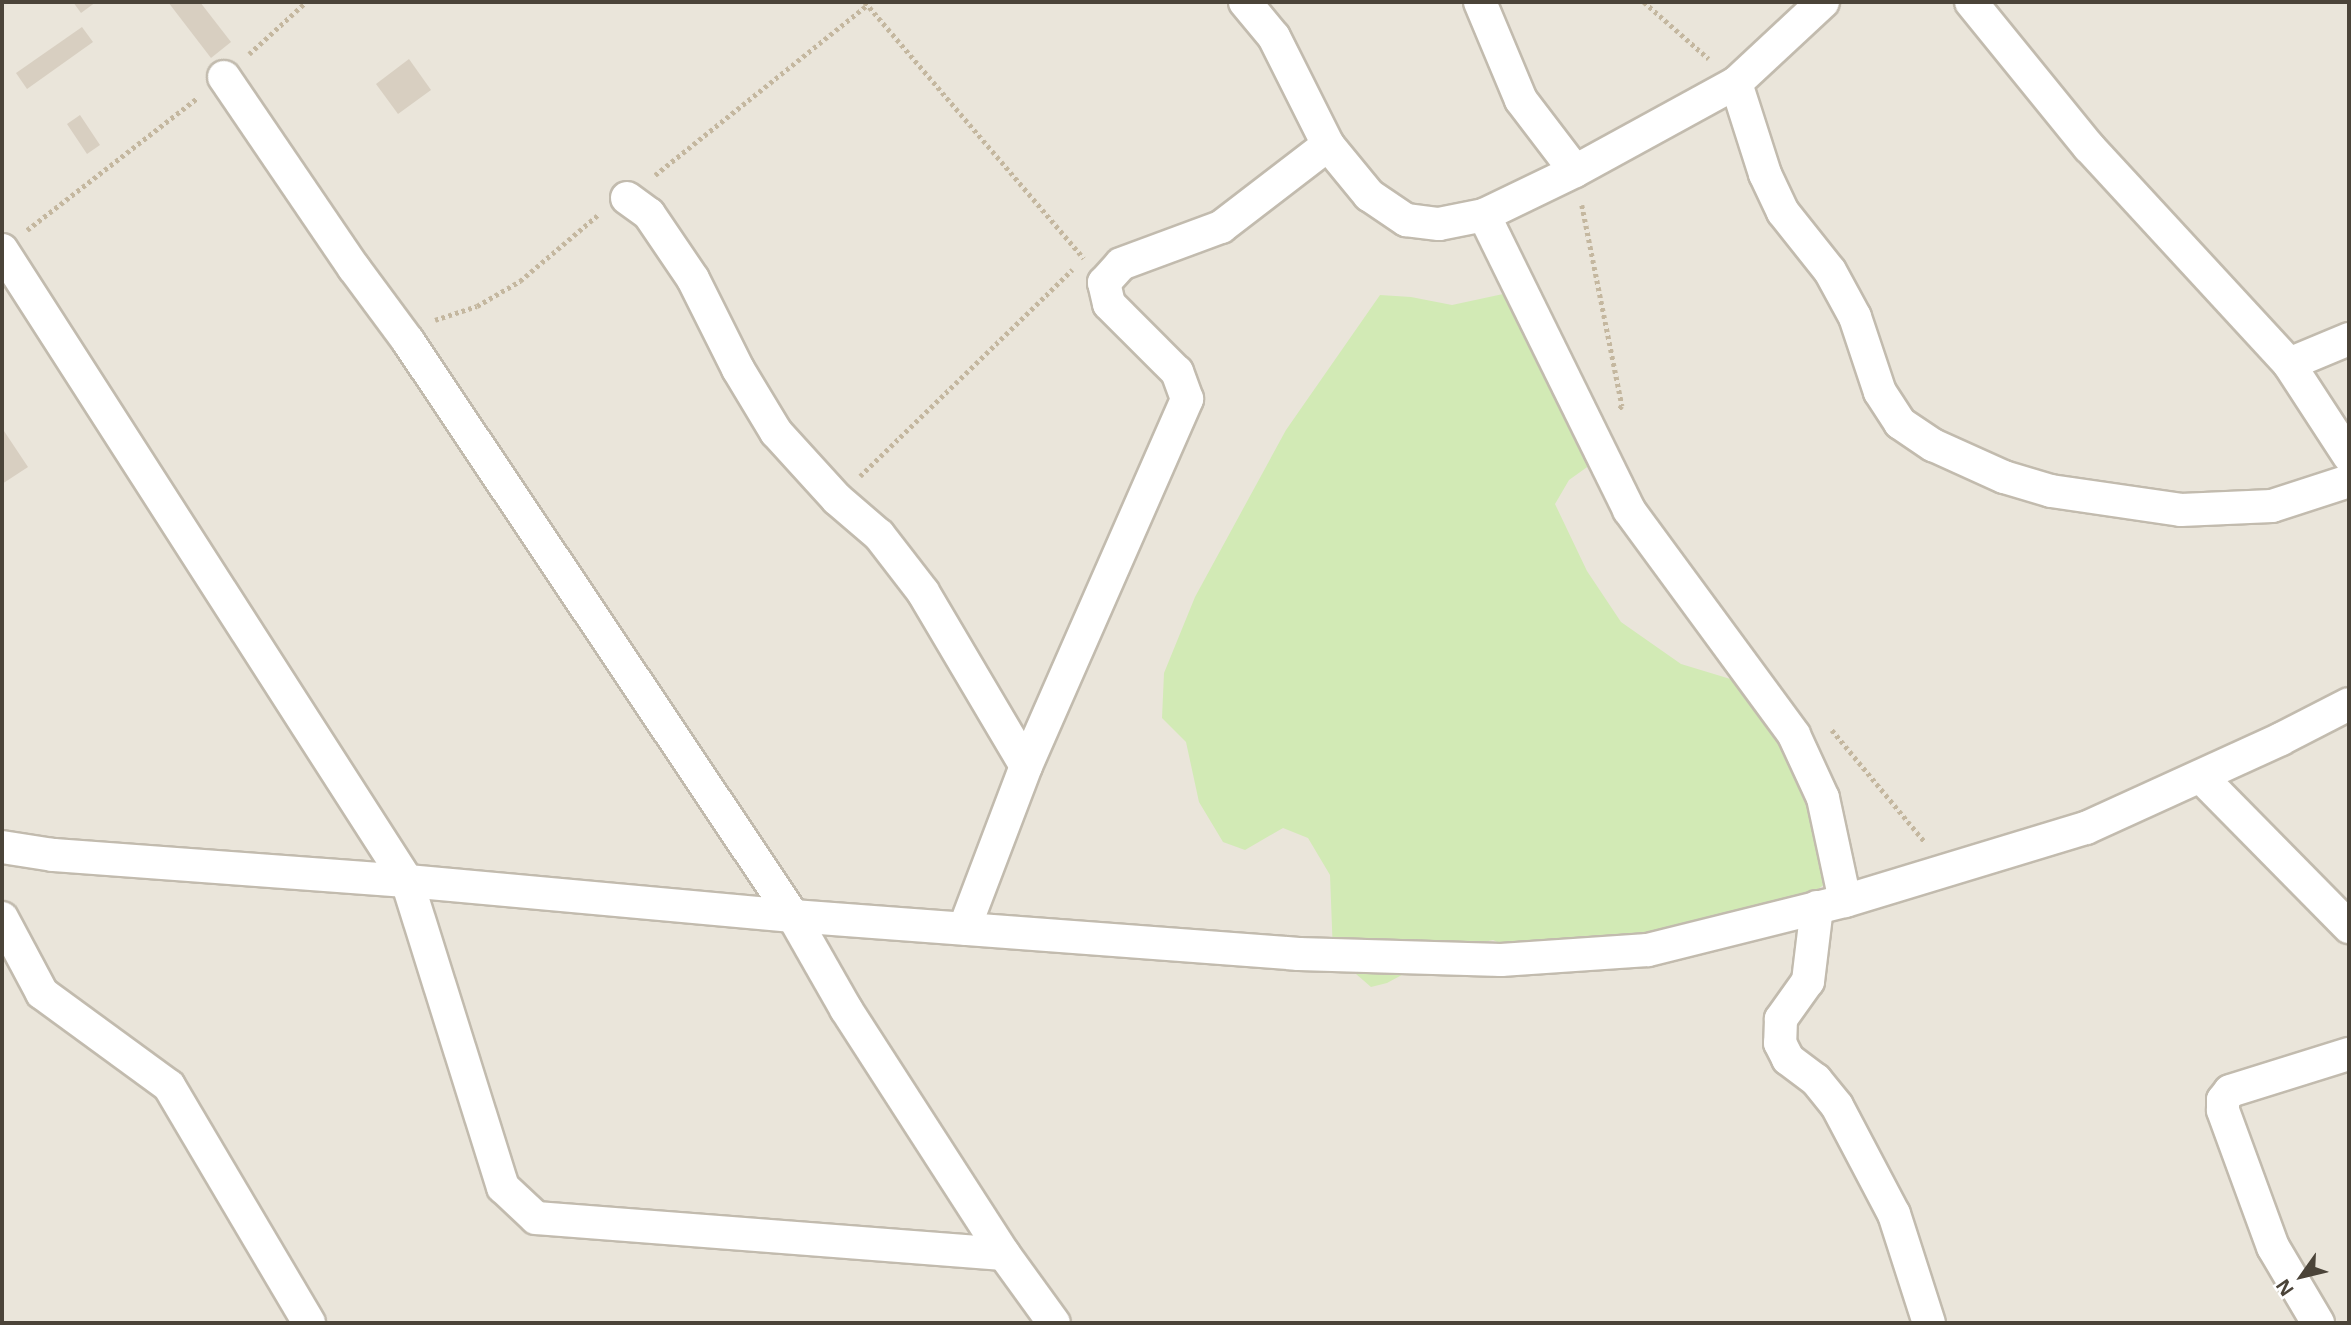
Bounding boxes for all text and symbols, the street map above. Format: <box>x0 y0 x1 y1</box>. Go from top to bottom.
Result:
north arrow <box>2267 1241 2337 1311</box>
text: N <box>2269 1274 2300 1301</box>

